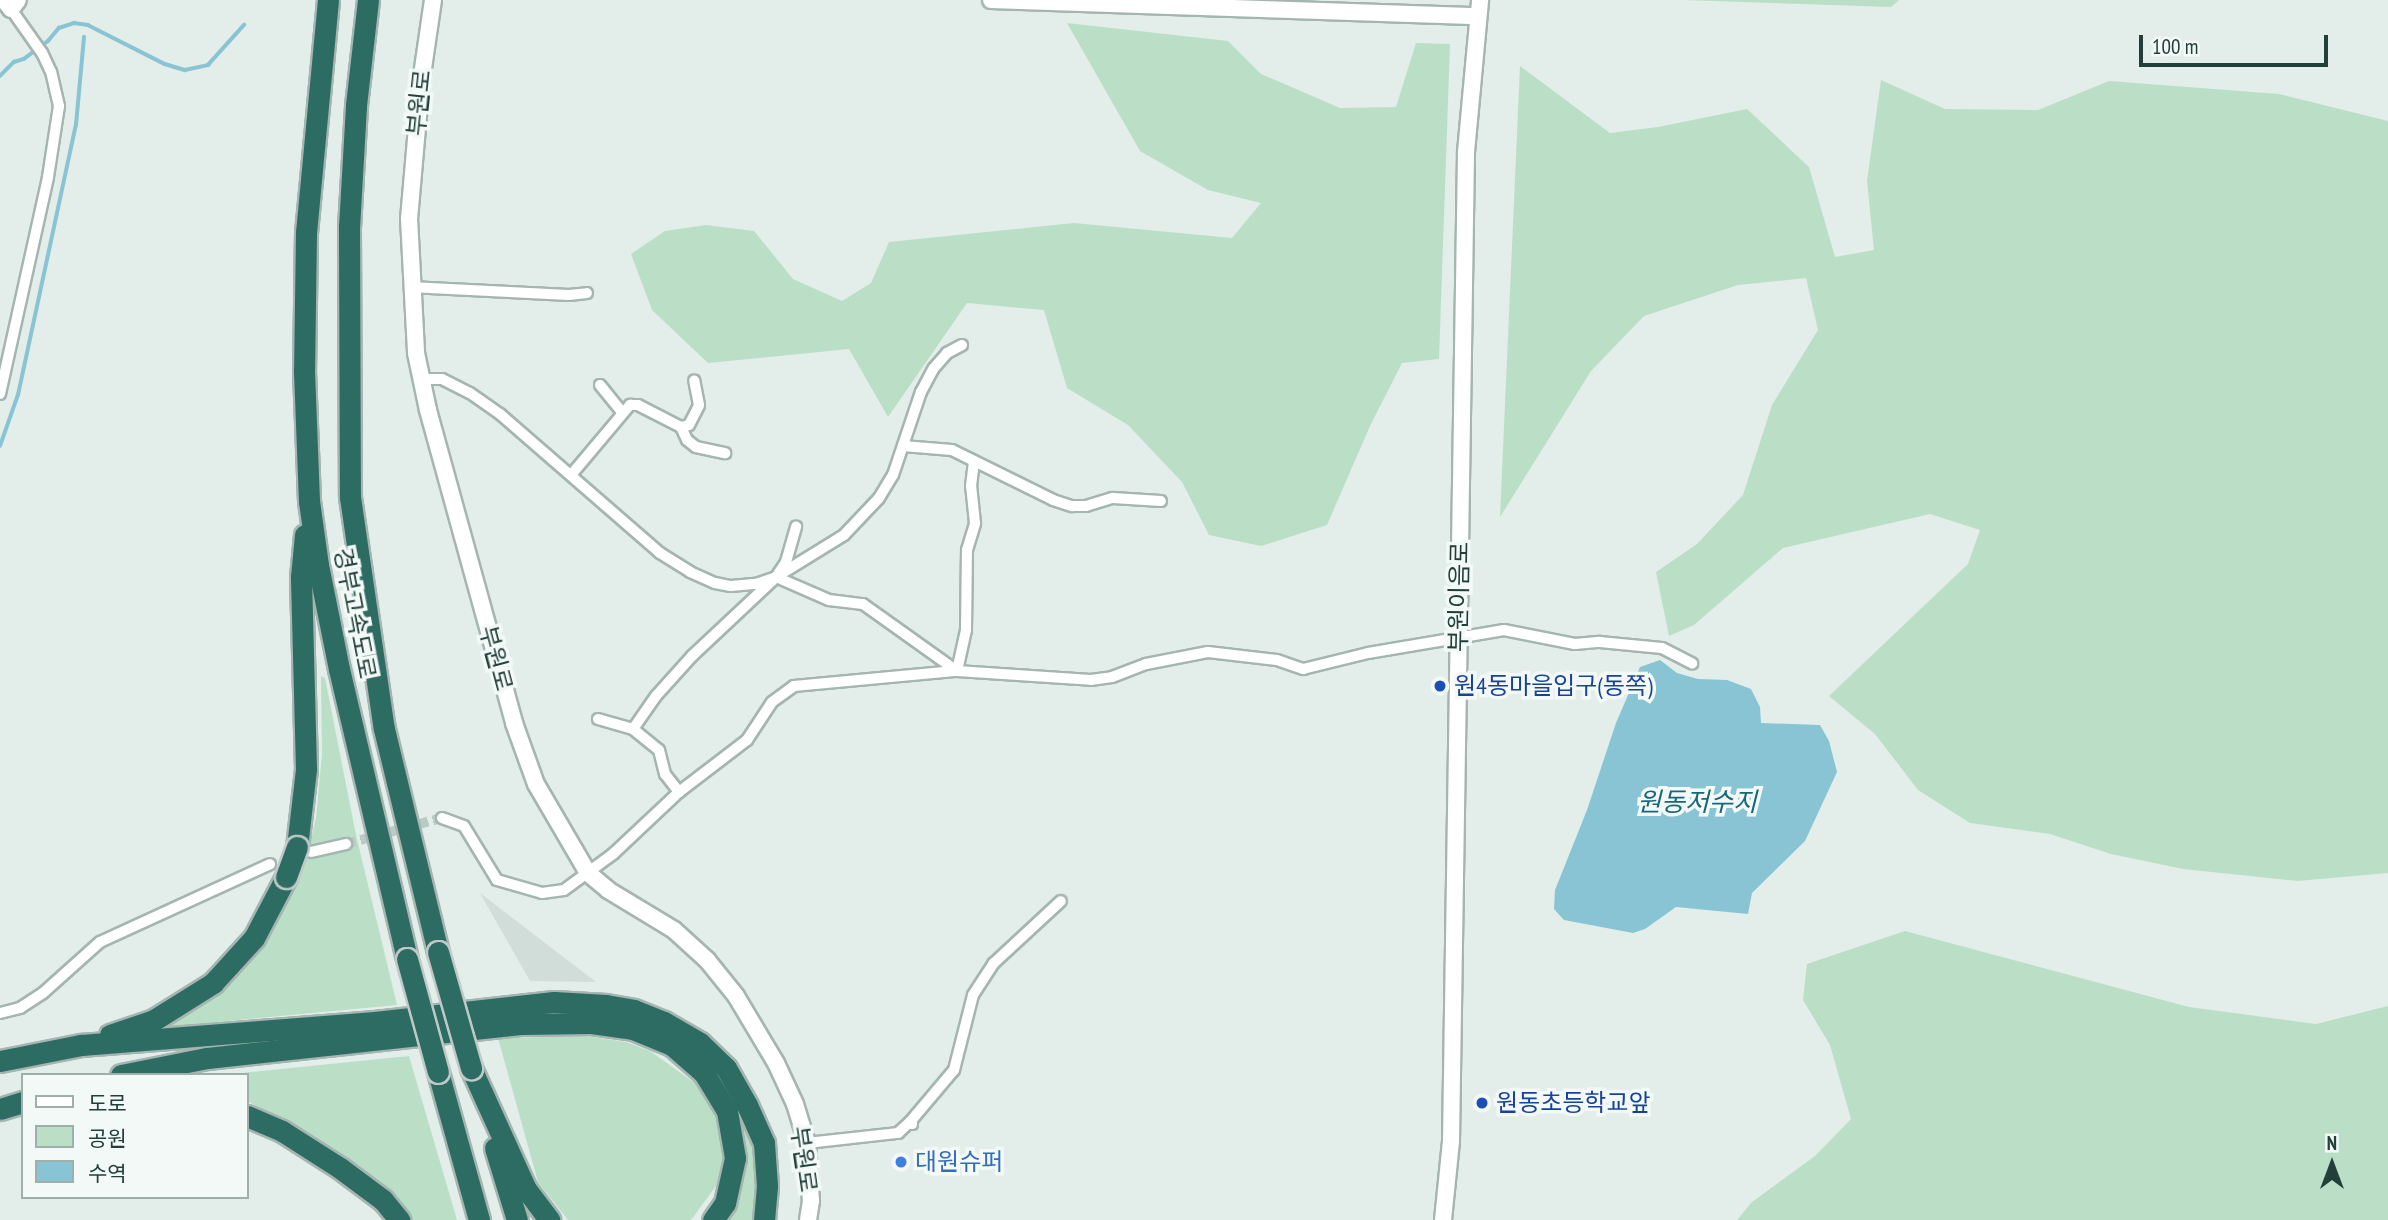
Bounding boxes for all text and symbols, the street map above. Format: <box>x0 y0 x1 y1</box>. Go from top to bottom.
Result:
scale bar <box>2143 21 2332 65</box>
text: 100 m <box>2152 33 2198 60</box>
street label: 부원로 <box>401 69 437 137</box>
street label: 부원이음로 <box>1444 542 1474 652</box>
street label: 경부고속도로 <box>328 545 382 681</box>
street label: 부원로 <box>474 622 518 694</box>
place label: 원4동마을입구(동쪽) <box>1454 672 1653 700</box>
marker: 원4동마을입구(동쪽) <box>1432 678 1448 694</box>
water label: 원동저수지 <box>1637 786 1757 818</box>
legend <box>21 1073 248 1199</box>
place label: 원동초등학교앞 <box>1496 1089 1651 1117</box>
text: 도로 <box>88 1090 127 1117</box>
marker: 원동초등학교앞 <box>1474 1095 1490 1111</box>
street label: 부원로 <box>785 1124 823 1194</box>
text: 공원 <box>88 1125 127 1152</box>
north arrow <box>2297 1129 2367 1199</box>
text: N <box>2327 1131 2337 1155</box>
place label: 대원슈퍼 <box>915 1148 1003 1176</box>
marker: 대원슈퍼 <box>893 1154 909 1170</box>
text: 수역 <box>88 1160 127 1187</box>

